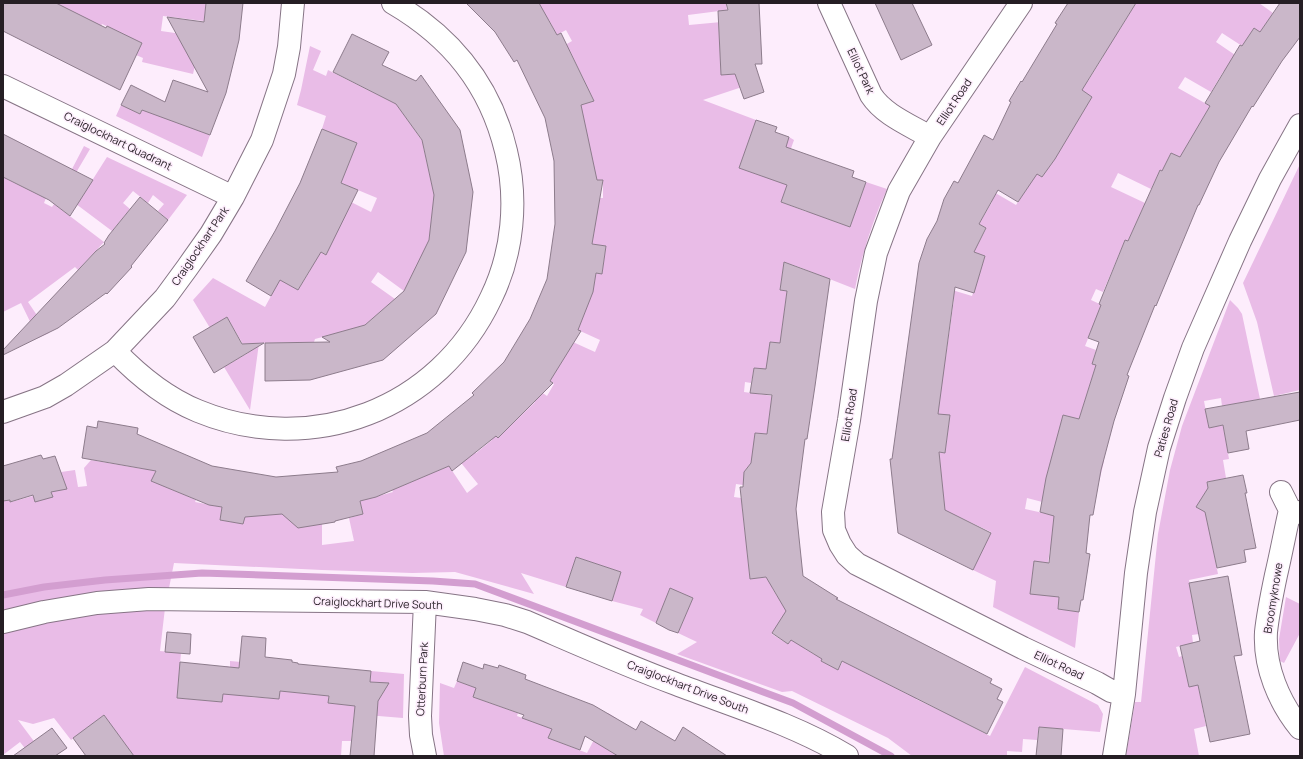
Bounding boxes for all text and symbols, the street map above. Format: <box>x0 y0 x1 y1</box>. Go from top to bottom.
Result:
street label: Elliot Park <box>844 45 879 97</box>
street label: Elliot Road <box>933 75 975 128</box>
street label: Craiglockhart Quadrant <box>62 108 175 173</box>
street label: Craiglockhart Park <box>167 203 232 288</box>
street label: Elliot Road <box>837 387 860 442</box>
street label: Paties Road <box>1150 397 1181 459</box>
street label: Broomyknowe <box>1260 561 1286 634</box>
street label: Craiglockhart Drive South <box>313 593 443 612</box>
street label: Otterburn Park <box>412 641 431 716</box>
street label: Elliot Road <box>1032 647 1086 683</box>
street label: Craiglockhart Drive South <box>625 656 751 717</box>

